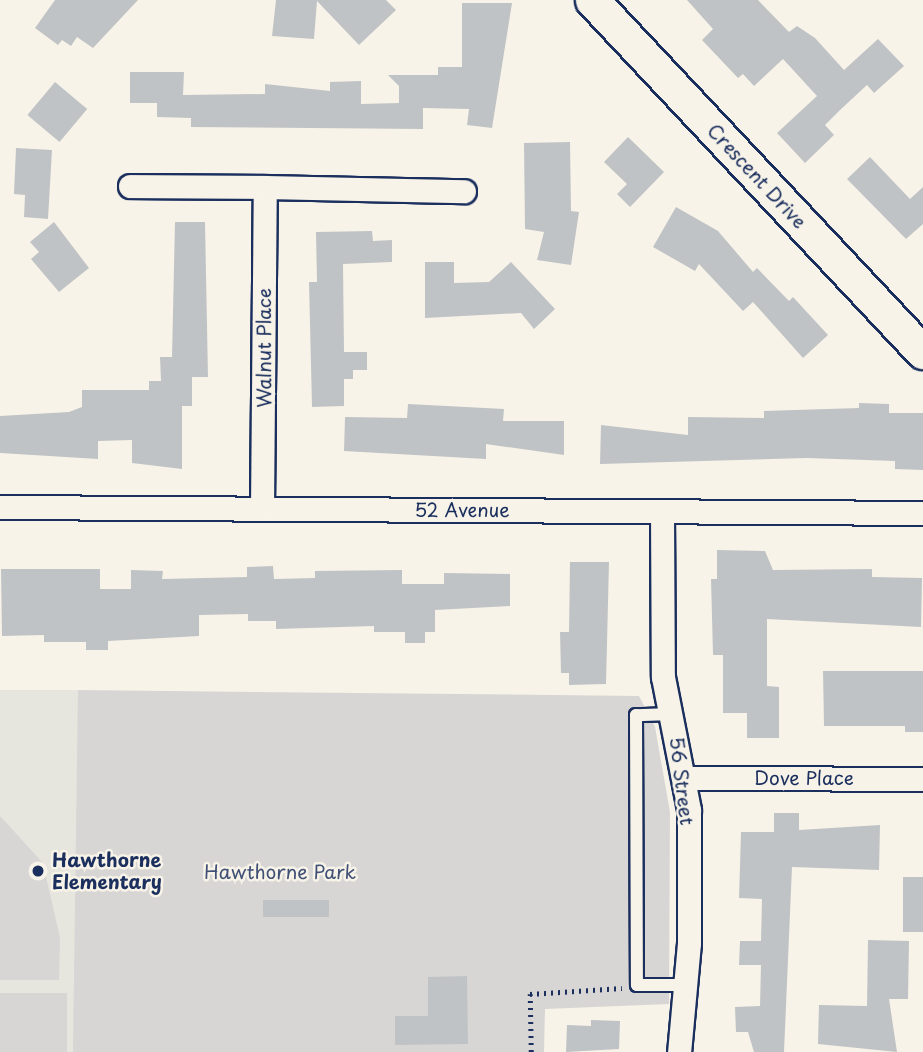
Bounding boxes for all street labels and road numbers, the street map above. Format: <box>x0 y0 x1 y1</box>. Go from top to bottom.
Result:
street label: Crescent Drive <box>703 119 811 233</box>
street label: Walnut Place <box>253 288 275 408</box>
street label: 52 Avenue <box>414 499 510 521</box>
street label: 56 Street <box>665 736 699 826</box>
street label: Dove Place <box>754 767 854 789</box>

